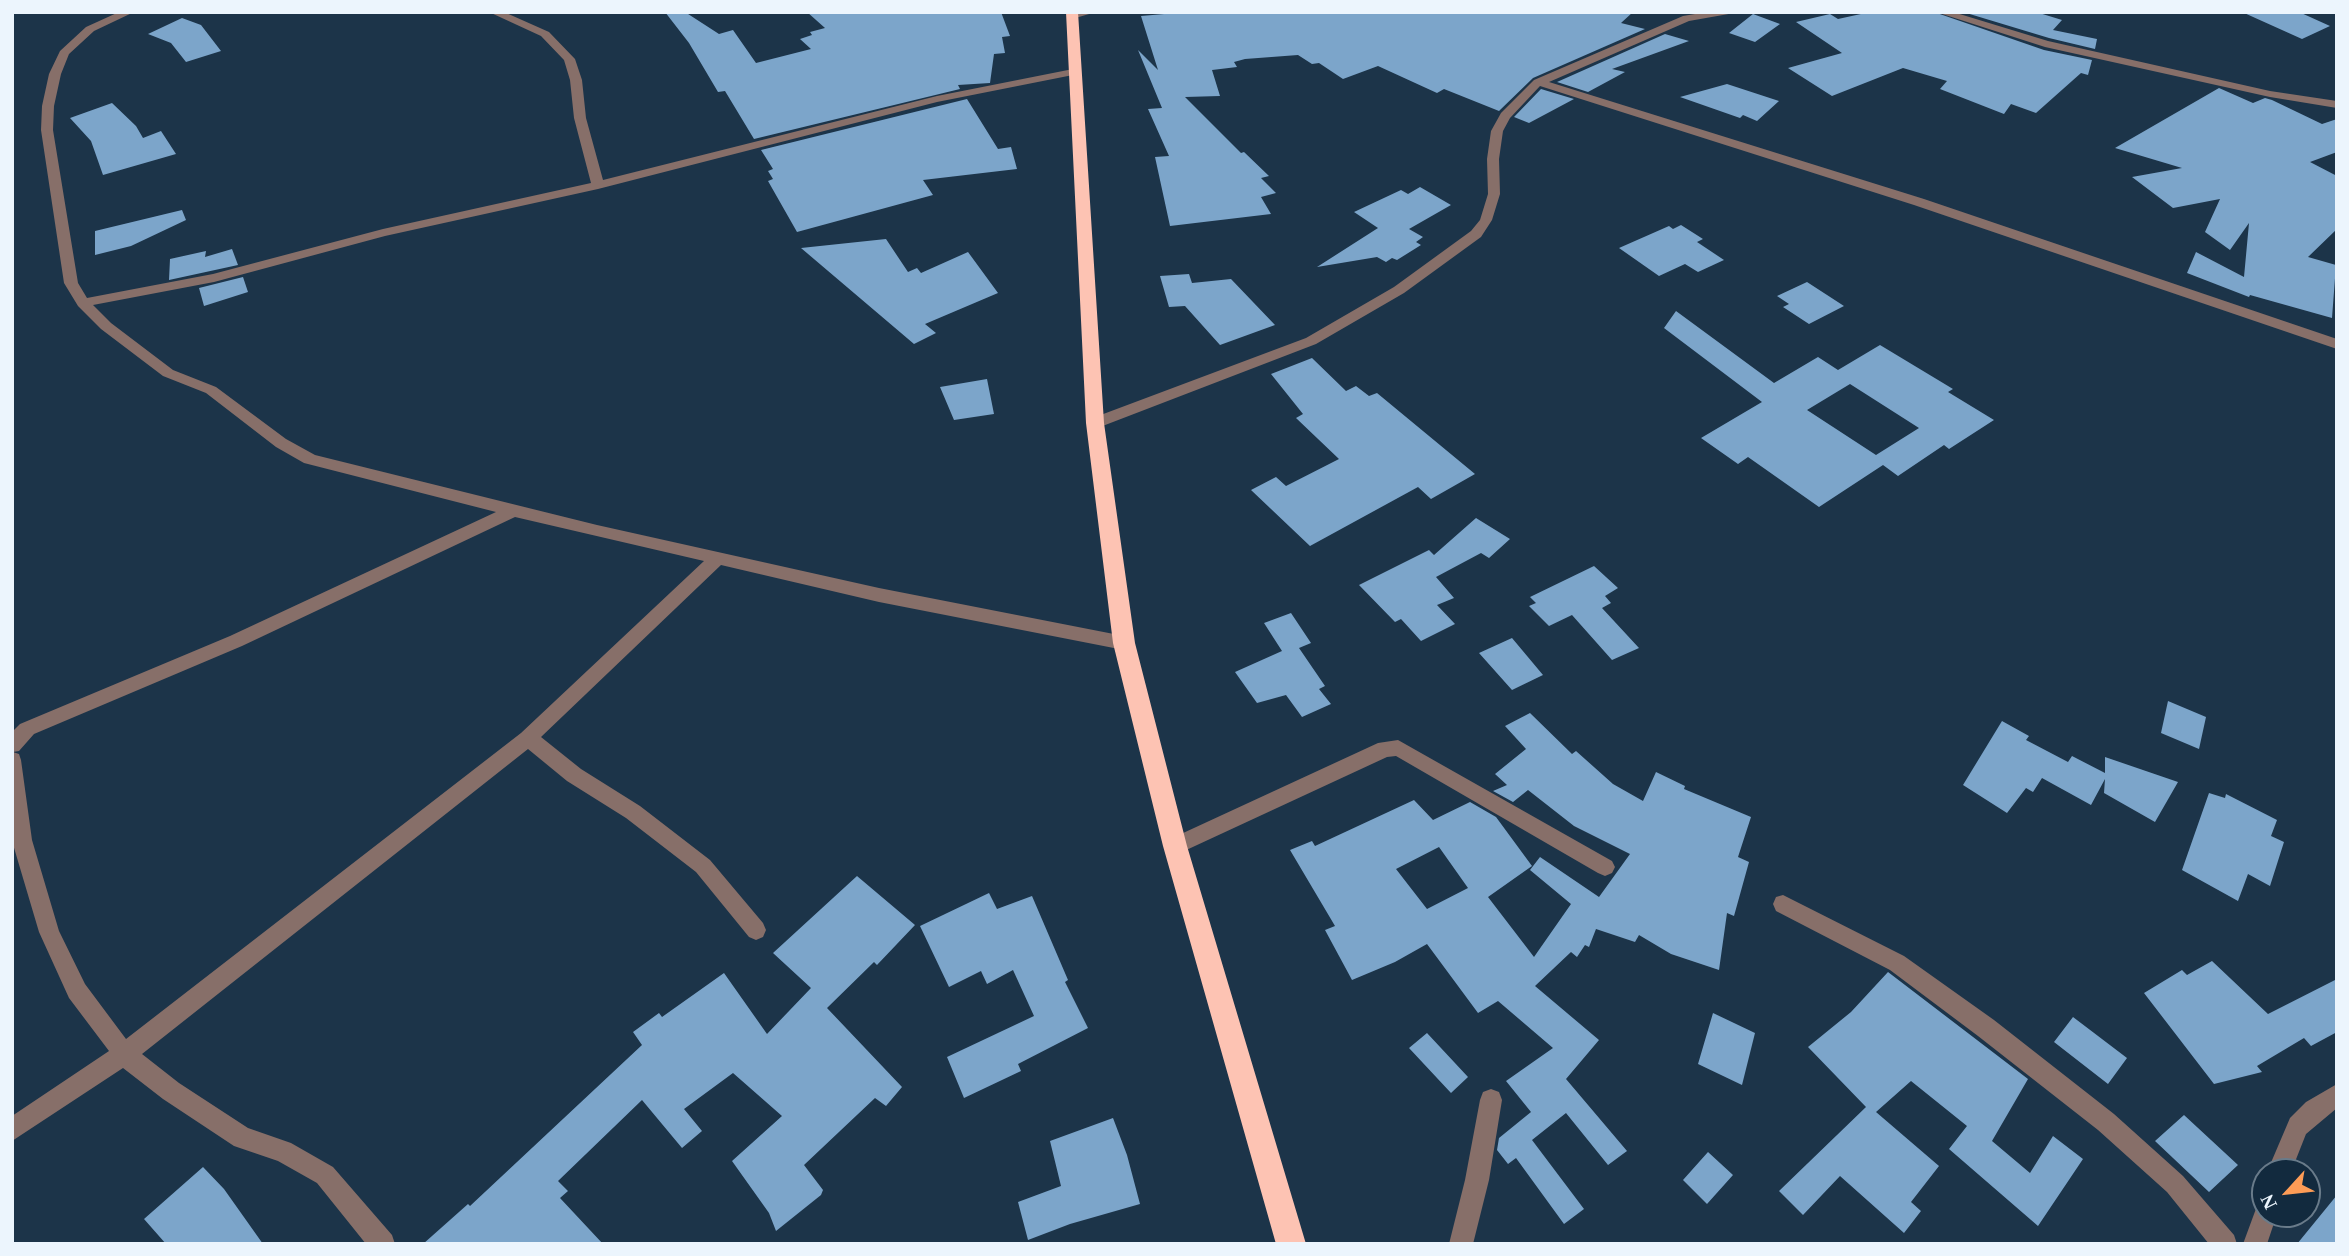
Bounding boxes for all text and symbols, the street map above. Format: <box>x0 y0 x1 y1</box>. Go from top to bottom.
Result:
north arrow <box>2251 1158 2321 1228</box>
text: N <box>2256 1191 2281 1213</box>

